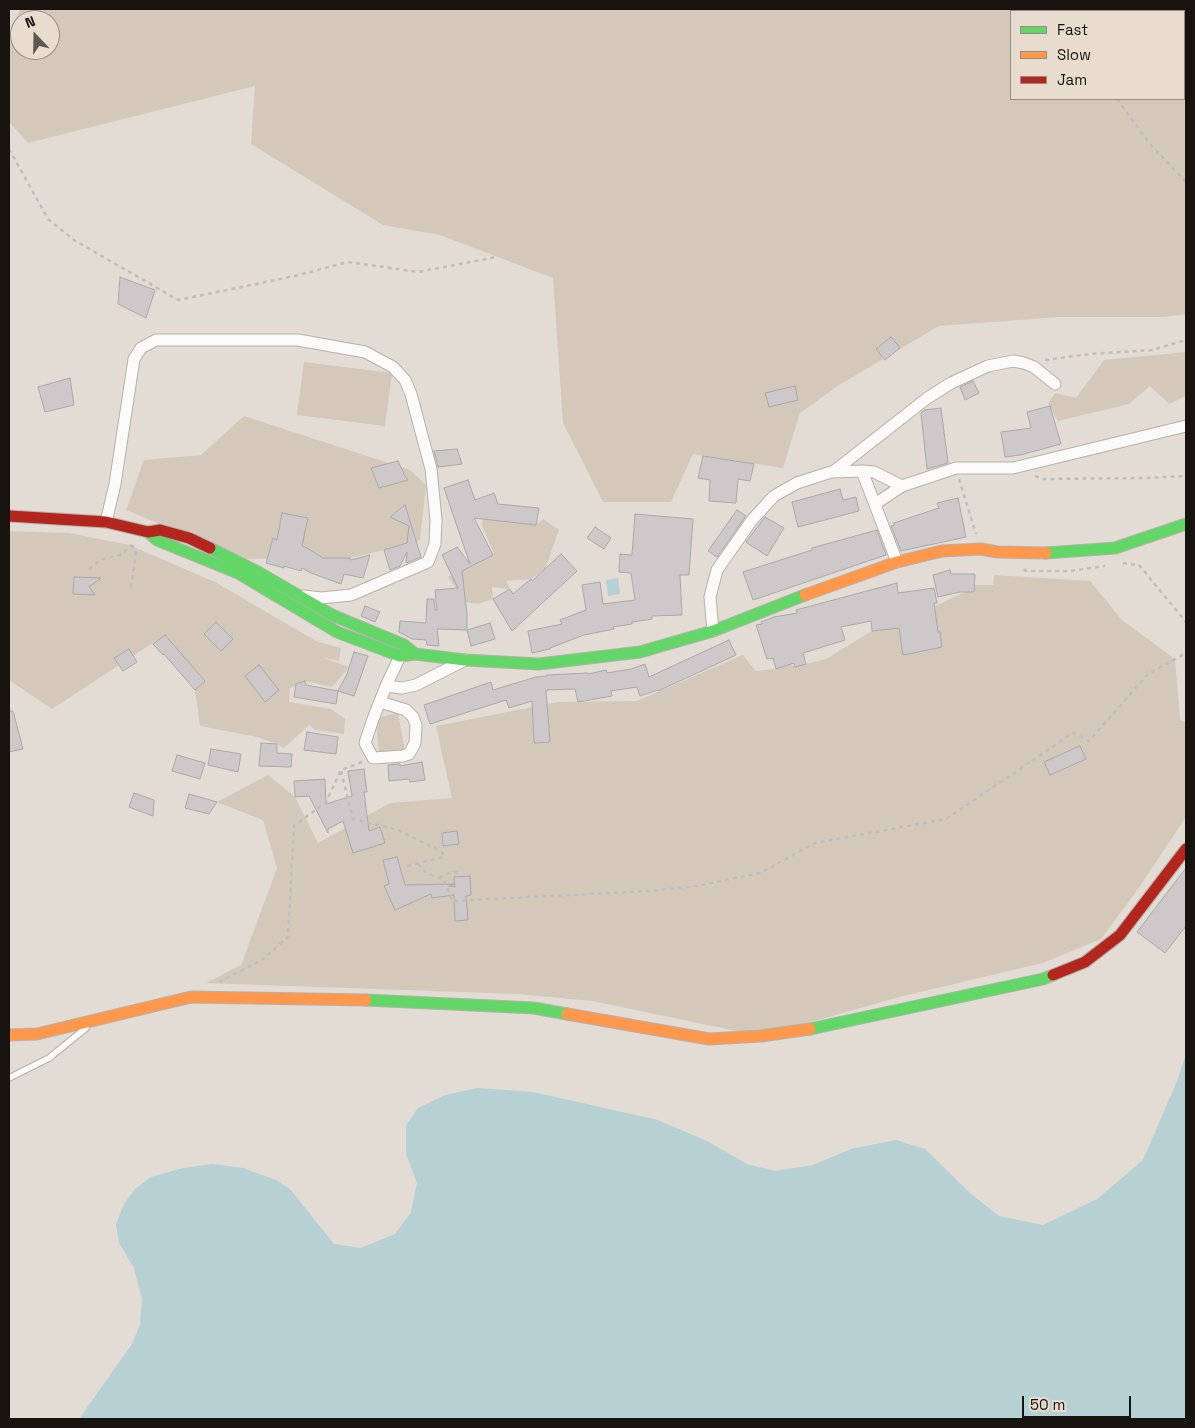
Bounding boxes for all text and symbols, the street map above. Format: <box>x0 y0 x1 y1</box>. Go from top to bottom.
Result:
north arrow <box>10 10 60 60</box>
legend <box>1010 10 1185 100</box>
text: N <box>22 12 38 32</box>
text: Fast <box>1057 20 1088 39</box>
text: Slow <box>1057 45 1091 64</box>
text: Jam <box>1057 70 1087 89</box>
scale bar <box>1025 1386 1134 1418</box>
text: 50 m <box>1030 1395 1065 1414</box>

